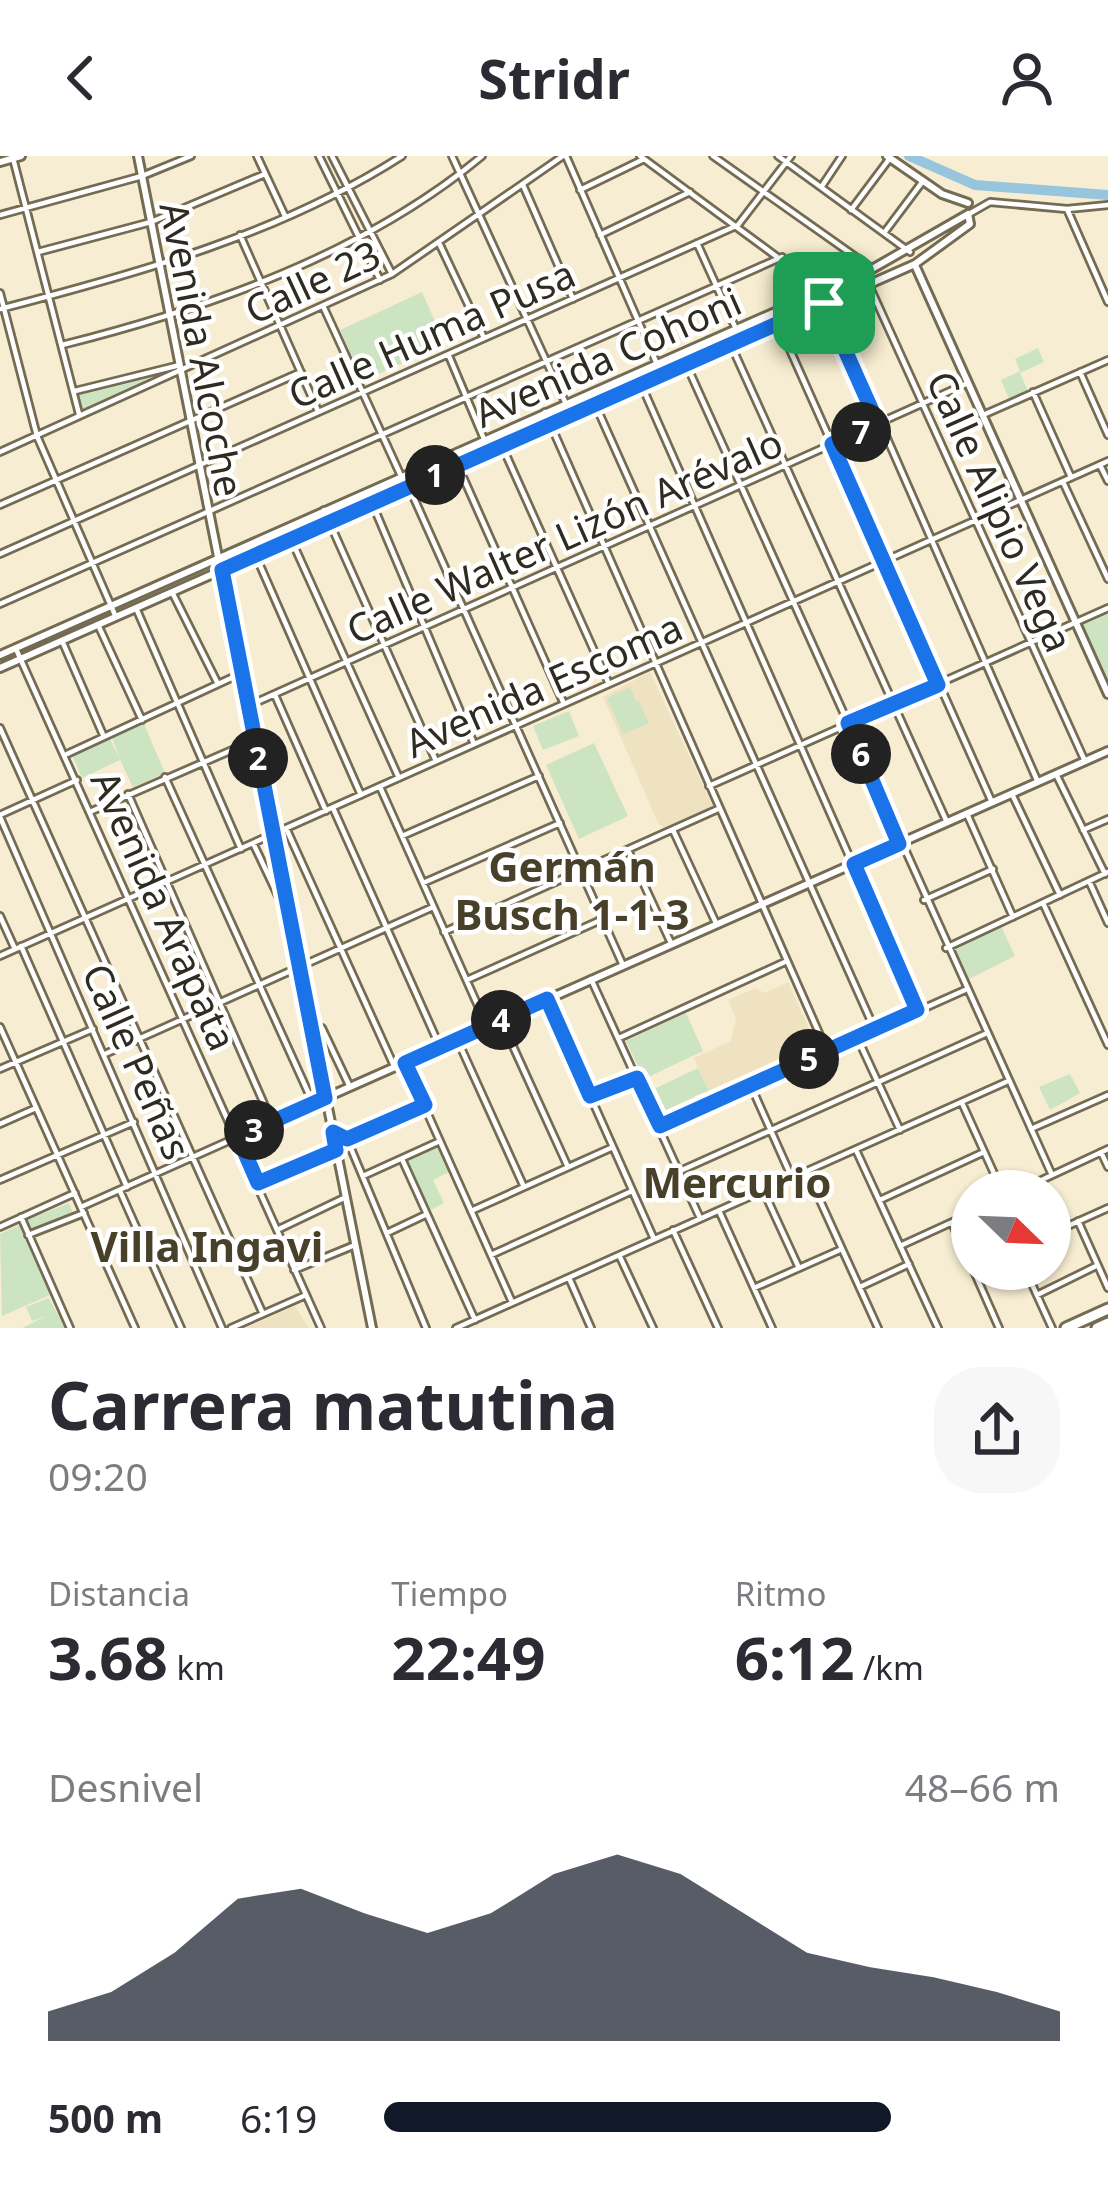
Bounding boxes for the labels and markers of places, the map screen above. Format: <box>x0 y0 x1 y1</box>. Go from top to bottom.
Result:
pin <box>773 252 875 354</box>
pin: 7 <box>831 402 891 462</box>
pin: 1 <box>405 445 465 505</box>
pin: 6 <box>831 724 891 784</box>
pin: 2 <box>228 728 288 788</box>
pin: 4 <box>471 990 531 1050</box>
pin: 5 <box>779 1029 839 1089</box>
pin: 3 <box>224 1100 284 1160</box>

